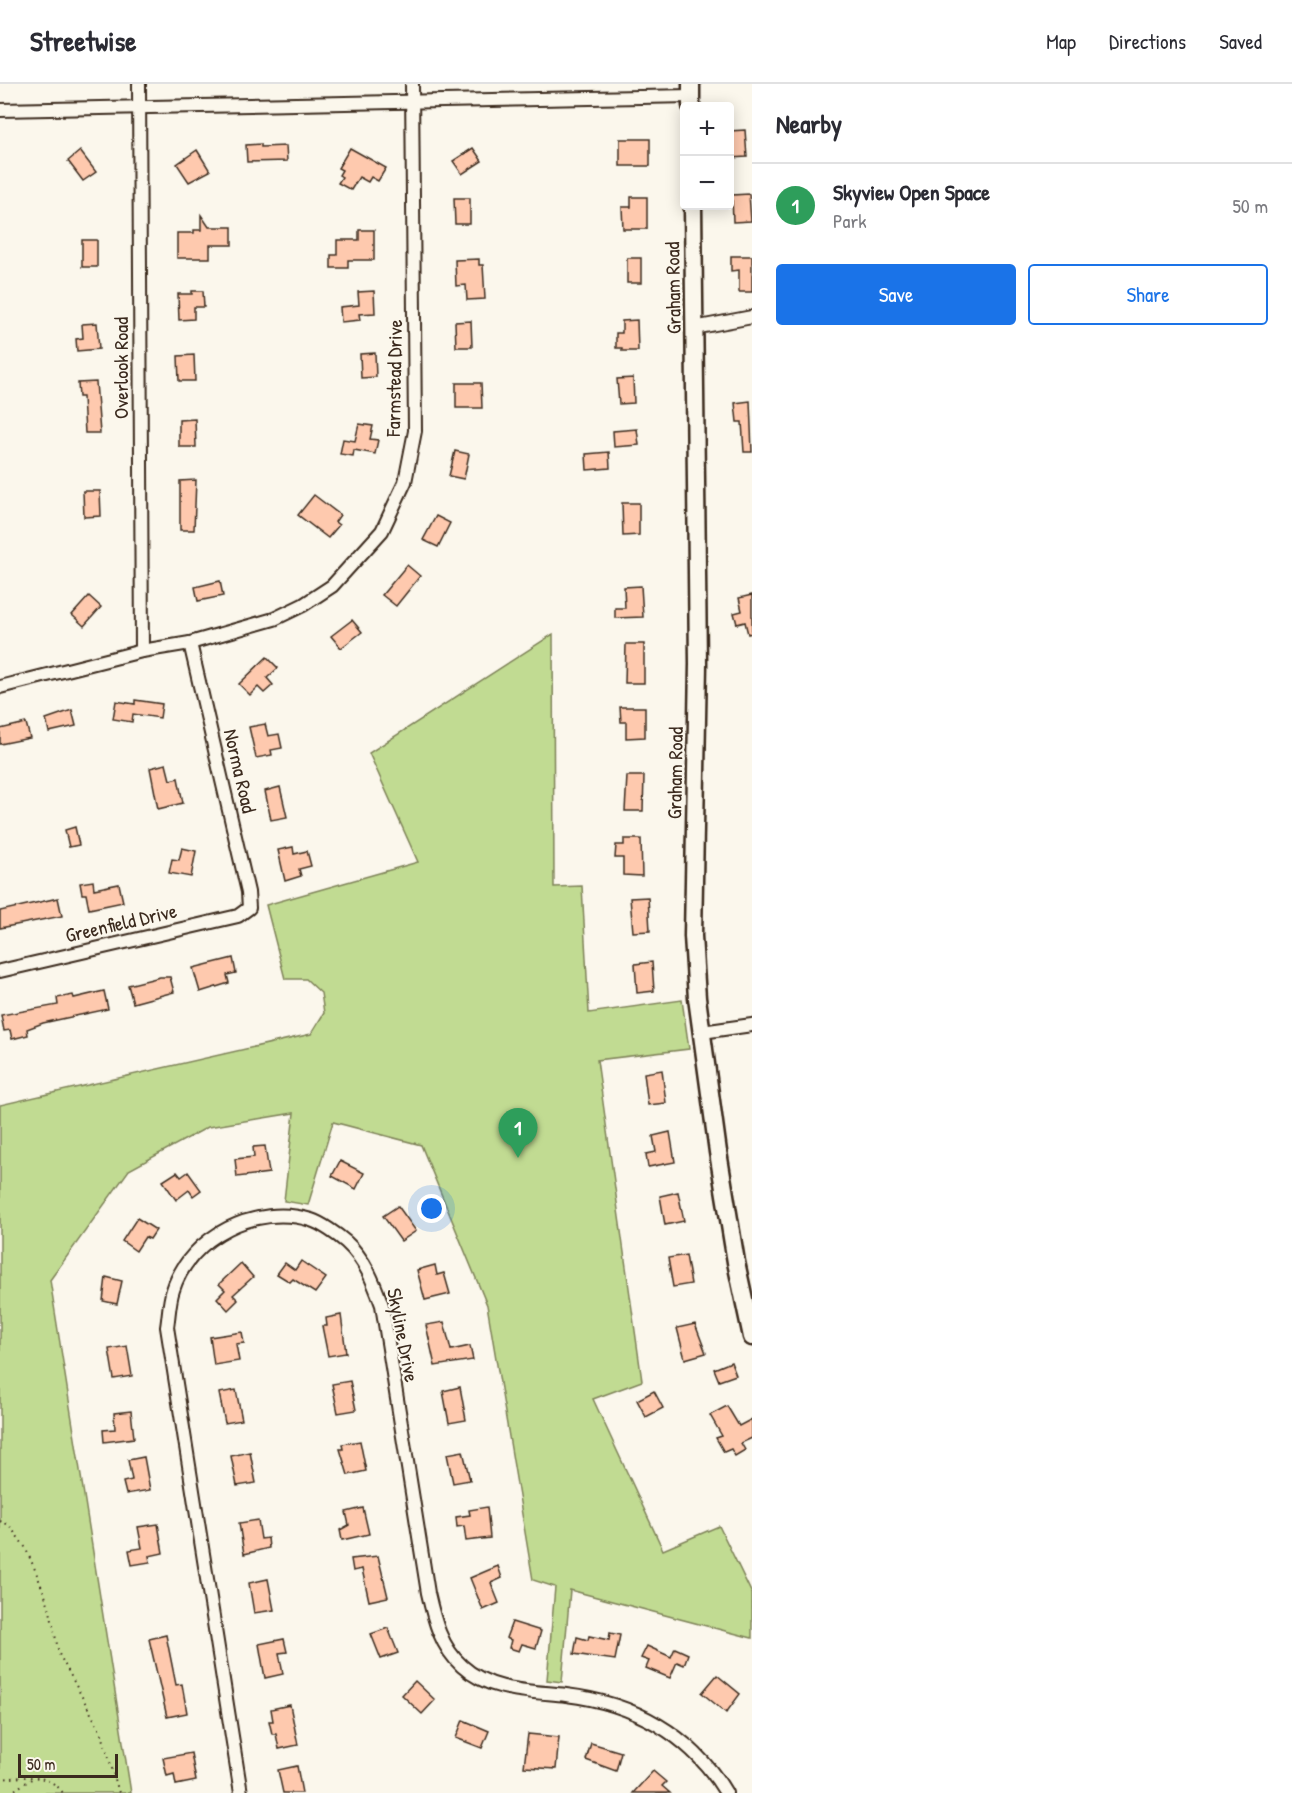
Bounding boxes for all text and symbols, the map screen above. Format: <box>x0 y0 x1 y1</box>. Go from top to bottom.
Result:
text: Streetwise <box>30 22 136 60</box>
text: Map <box>1046 27 1076 56</box>
text: Directions <box>1109 27 1186 56</box>
text: Saved <box>1219 27 1262 56</box>
map controls <box>680 102 734 210</box>
button: + <box>680 102 734 156</box>
text: Nearby <box>776 106 842 141</box>
button: − <box>680 156 734 210</box>
text: Skyview Open Space <box>833 177 990 207</box>
text: 1 <box>792 192 799 219</box>
text: 50 m <box>1232 192 1268 219</box>
text: Park <box>833 207 866 234</box>
street label: Graham Road <box>658 241 687 334</box>
button: Save <box>776 264 1016 325</box>
button: Share <box>1028 264 1268 325</box>
street label: Overlook Road <box>107 317 134 419</box>
street label: Farmstead Drive <box>379 319 408 438</box>
street label: Norma Road <box>218 726 263 816</box>
street label: Graham Road <box>660 726 689 819</box>
street label: Greenfield Drive <box>63 897 179 948</box>
pin: 1 <box>498 1108 538 1158</box>
your location <box>417 1194 446 1223</box>
street label: Skyline Drive <box>381 1286 426 1384</box>
scale bar <box>18 1751 118 1778</box>
text: 50 m <box>27 1753 56 1775</box>

